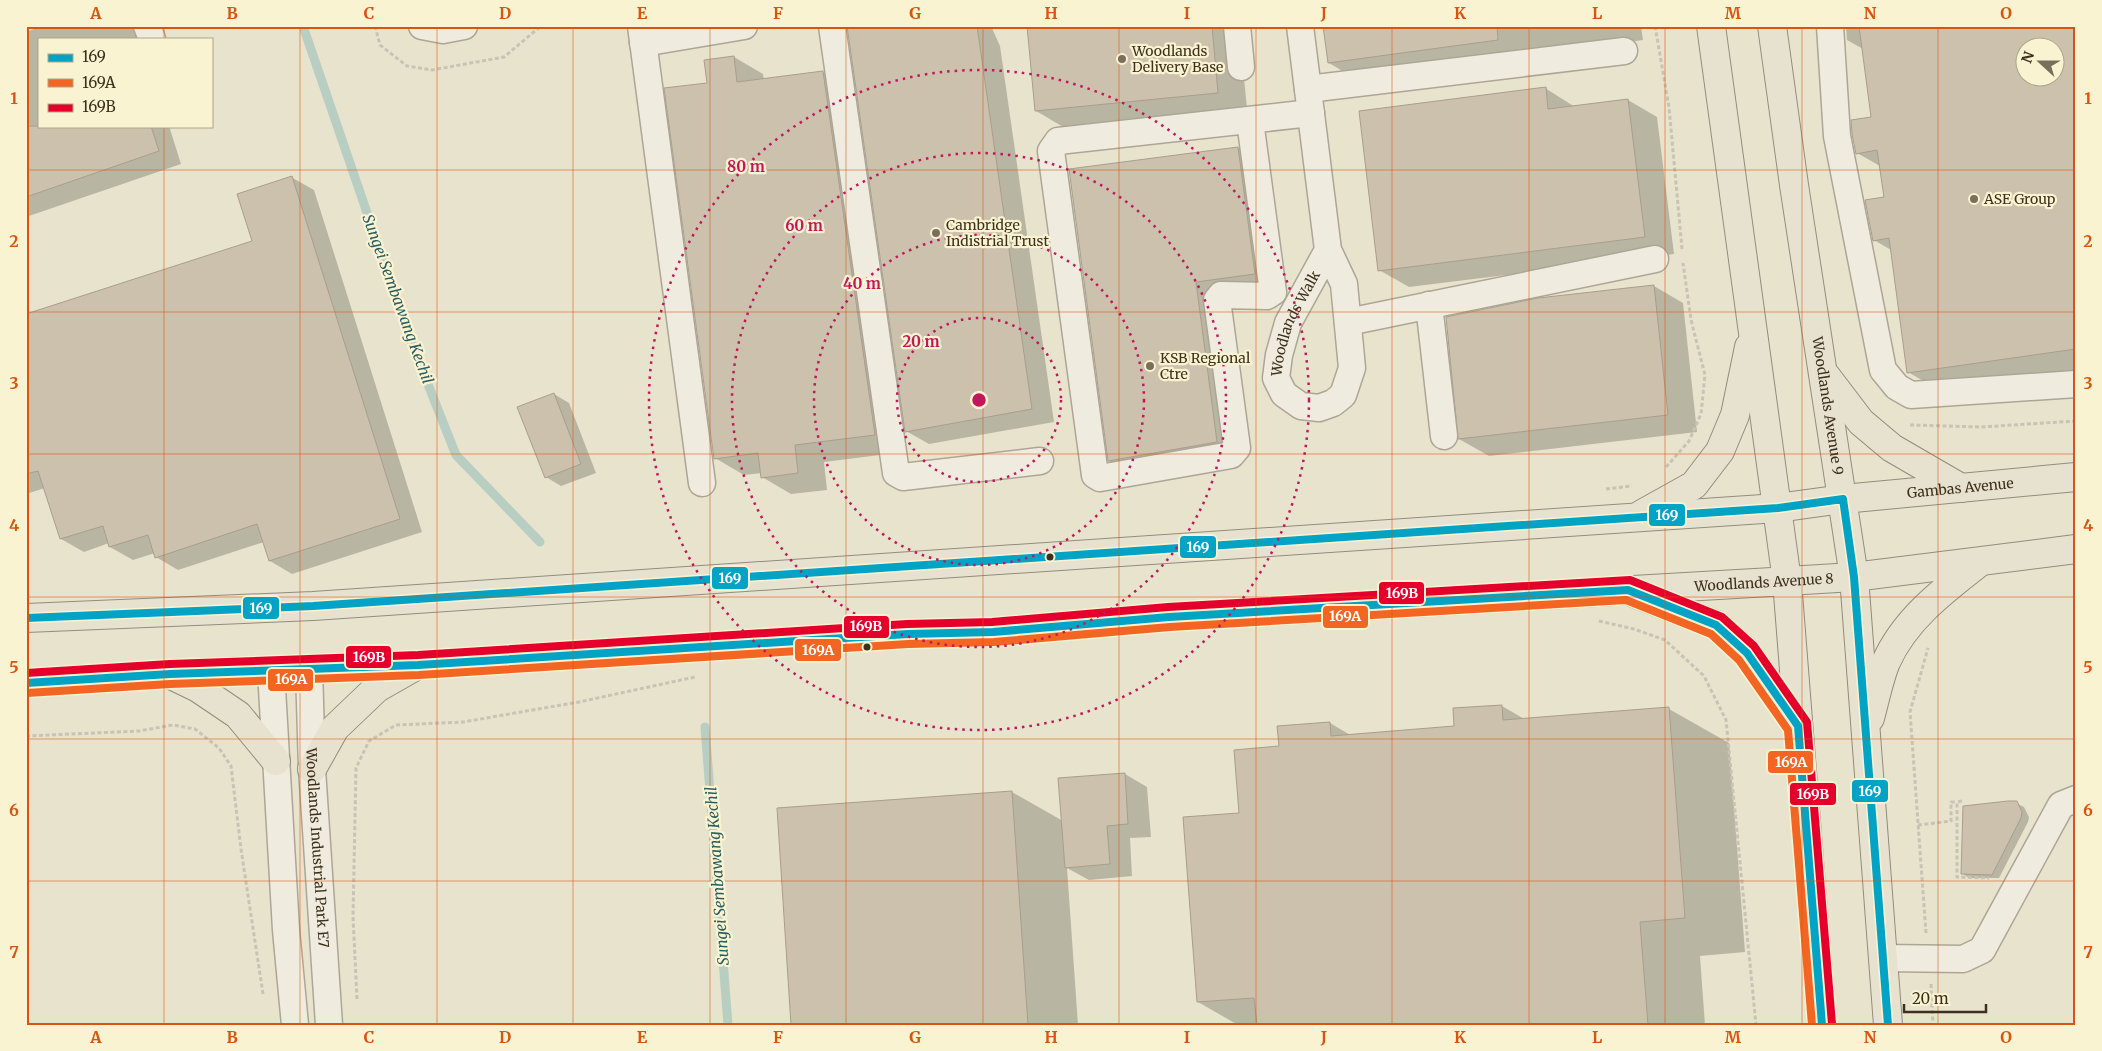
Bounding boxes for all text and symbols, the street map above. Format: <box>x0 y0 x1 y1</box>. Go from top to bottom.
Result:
text: A <box>89 3 102 23</box>
text: B <box>226 3 238 23</box>
text: C <box>364 3 374 23</box>
text: D <box>499 3 511 23</box>
text: E <box>637 3 648 23</box>
text: F <box>773 3 783 23</box>
text: G <box>909 3 921 23</box>
text: H <box>1044 3 1058 23</box>
text: I <box>1184 3 1190 23</box>
text: J <box>1320 3 1327 23</box>
text: K <box>1454 3 1466 23</box>
text: L <box>1592 3 1602 23</box>
text: M <box>1725 3 1742 23</box>
text: N <box>1864 3 1877 23</box>
text: O <box>2000 3 2012 23</box>
legend <box>38 38 212 128</box>
north arrow <box>2014 38 2064 88</box>
place label: Woodlands Delivery Base <box>1131 42 1223 76</box>
text: 169 <box>82 47 106 66</box>
text: N <box>2017 49 2038 66</box>
marker: Woodlands Delivery Base <box>1116 53 1128 65</box>
text: 169A <box>82 73 116 92</box>
text: 1 <box>10 88 18 108</box>
text: 1 <box>2084 88 2092 108</box>
text: 169B <box>82 97 116 116</box>
text: 80 m <box>727 157 765 176</box>
place label: ASE Group <box>1983 190 2056 208</box>
marker: ASE Group <box>1968 193 1980 205</box>
water label: Sungei Sembawang Kechil <box>358 212 438 386</box>
text: 60 m <box>785 216 823 235</box>
place label: Cambridge Indistrial Trust <box>946 216 1049 250</box>
marker: Cambridge Indistrial Trust <box>930 227 942 239</box>
text: 2 <box>9 231 19 251</box>
text: 2 <box>2083 231 2093 251</box>
street label: Woodlands Walk <box>1267 267 1324 378</box>
text: 40 m <box>843 274 881 293</box>
text: 20 m <box>902 332 940 351</box>
street label: Woodlands Avenue 9 <box>1808 334 1847 476</box>
place label: KSB Regional Ctre <box>1160 349 1251 383</box>
marker: KSB Regional Ctre <box>1144 360 1156 372</box>
text: 3 <box>9 373 19 393</box>
text: 3 <box>2083 373 2093 393</box>
centre of rings <box>970 391 988 409</box>
street label: Gambas Avenue <box>1906 474 2014 502</box>
line badge: 169 <box>1648 503 1686 527</box>
text: 169 <box>1656 506 1678 524</box>
text: 4 <box>9 515 19 535</box>
text: 4 <box>2083 515 2093 535</box>
line badge: 169 <box>1179 535 1217 559</box>
text: 169 <box>1187 538 1209 556</box>
unlabelled marker <box>1045 552 1055 562</box>
line badge: 169 <box>711 566 749 590</box>
text: 169 <box>719 569 741 587</box>
street label: Woodlands Avenue 8 <box>1693 569 1834 595</box>
line badge: 169B <box>1378 581 1425 605</box>
text: 169B <box>1386 584 1418 602</box>
line badge: 169 <box>242 596 280 620</box>
text: 169 <box>250 599 272 617</box>
line badge: 169A <box>1322 605 1369 629</box>
text: 169A <box>1329 607 1362 625</box>
line badge: 169B <box>843 615 890 639</box>
text: 169B <box>850 617 882 635</box>
line badge: 169A <box>794 638 842 662</box>
text: 169A <box>802 641 835 659</box>
unlabelled marker <box>862 642 872 652</box>
line badge: 169B <box>345 645 392 669</box>
text: 169B <box>353 648 385 666</box>
text: 5 <box>9 657 19 677</box>
text: 5 <box>2083 657 2093 677</box>
line badge: 169A <box>267 668 314 692</box>
text: 169A <box>275 670 308 688</box>
street label: Woodlands Industrial Park E7 <box>302 747 333 948</box>
line badge: 169A <box>1767 750 1814 774</box>
text: 169A <box>1775 753 1808 771</box>
line badge: 169 <box>1851 779 1889 803</box>
line badge: 169B <box>1789 782 1837 806</box>
text: 169 <box>1859 782 1881 800</box>
text: 169B <box>1797 785 1829 803</box>
water label: Sungei Sembawang Kechil <box>701 786 733 966</box>
text: 6 <box>9 800 19 820</box>
text: 6 <box>2083 800 2093 820</box>
text: 7 <box>9 942 19 962</box>
text: 7 <box>2083 942 2093 962</box>
scale bar <box>1904 981 1987 1013</box>
text: 20 m <box>1912 989 1949 1008</box>
text: A <box>89 1027 102 1047</box>
text: B <box>226 1027 238 1047</box>
text: C <box>364 1027 374 1047</box>
text: D <box>499 1027 511 1047</box>
text: E <box>637 1027 648 1047</box>
text: F <box>773 1027 783 1047</box>
text: G <box>909 1027 921 1047</box>
text: H <box>1044 1027 1058 1047</box>
text: I <box>1184 1027 1190 1047</box>
text: J <box>1320 1027 1327 1047</box>
text: K <box>1454 1027 1466 1047</box>
text: L <box>1592 1027 1602 1047</box>
text: M <box>1725 1027 1742 1047</box>
text: N <box>1864 1027 1877 1047</box>
text: O <box>2000 1027 2012 1047</box>

